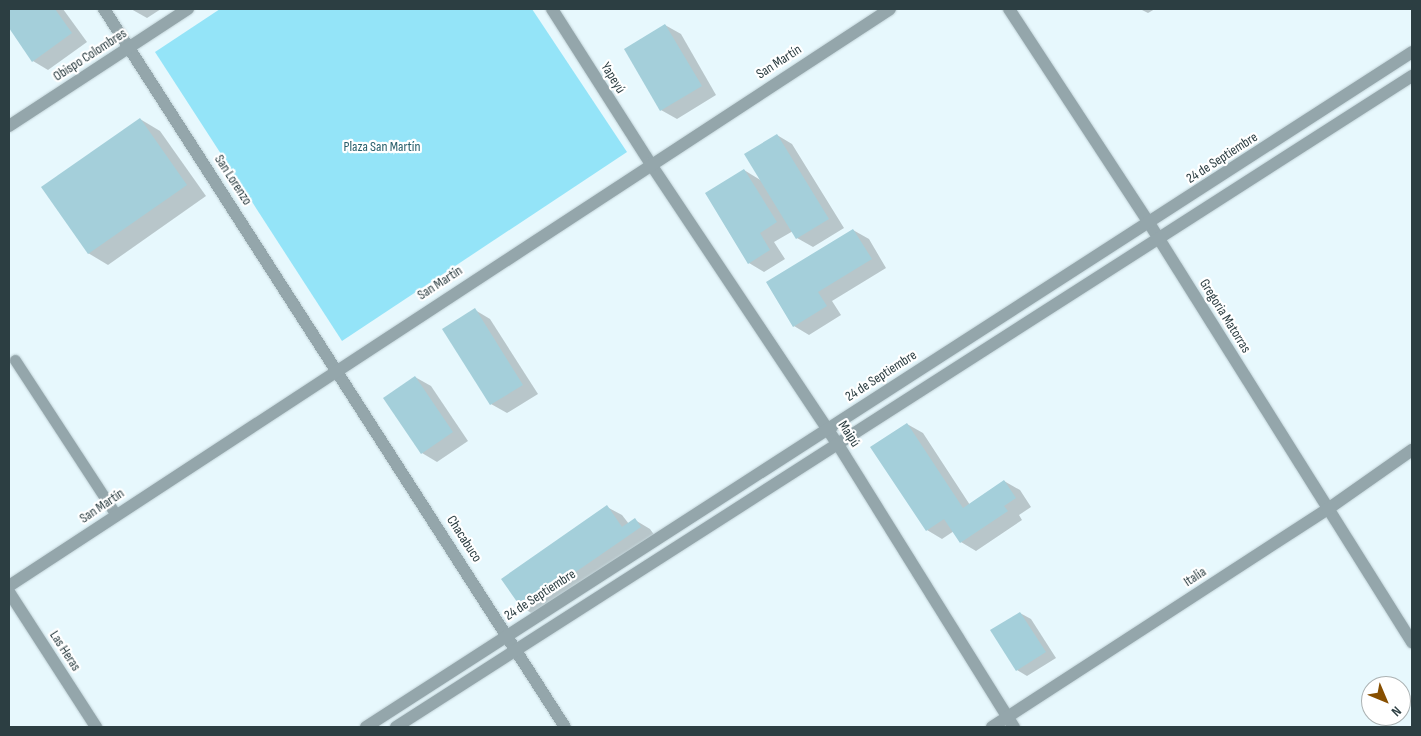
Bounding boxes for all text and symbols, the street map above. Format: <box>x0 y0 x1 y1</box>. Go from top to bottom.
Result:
street label: Obispo Colombres <box>50 25 130 85</box>
street label: San Martín <box>753 41 805 83</box>
street label: Yapeyú <box>597 59 629 97</box>
street label: 24 de Septiembre <box>1183 129 1261 187</box>
park label: Plaza San Martín <box>344 139 420 155</box>
street label: San Lorenzo <box>211 152 255 208</box>
street label: San Martín <box>414 262 466 304</box>
street label: Gregoria Matorras <box>1196 276 1254 356</box>
street label: 24 de Septiembre <box>842 347 920 405</box>
street label: Maipú <box>834 418 864 450</box>
street label: San Martín <box>76 485 128 527</box>
street label: Chacabuco <box>443 513 485 565</box>
street label: Italia <box>1181 564 1209 590</box>
street label: 24 de Septiembre <box>501 566 579 624</box>
street label: Las Heras <box>46 628 84 674</box>
north arrow <box>1361 676 1411 726</box>
text: N <box>1388 703 1405 720</box>

